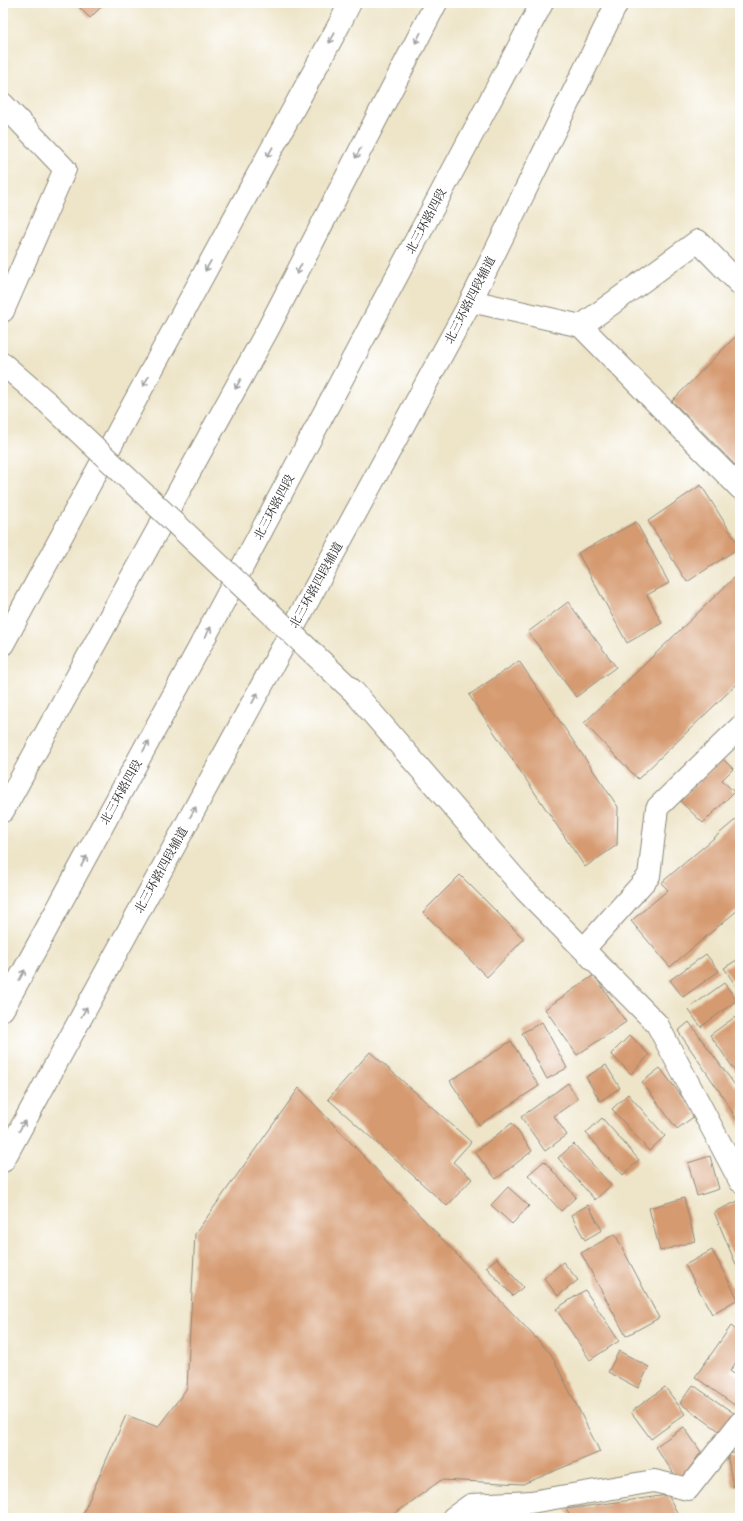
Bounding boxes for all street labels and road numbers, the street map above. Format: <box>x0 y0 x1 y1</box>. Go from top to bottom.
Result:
street label: 北三环路四段 <box>403 186 450 257</box>
street label: 北三环路四段辅道 <box>442 254 499 346</box>
street label: 北三环路四段 <box>251 472 298 543</box>
street label: 北三环路四段辅道 <box>287 540 346 631</box>
street label: 北三环路四段 <box>97 757 145 827</box>
street label: 北三环路四段辅道 <box>132 825 191 916</box>

